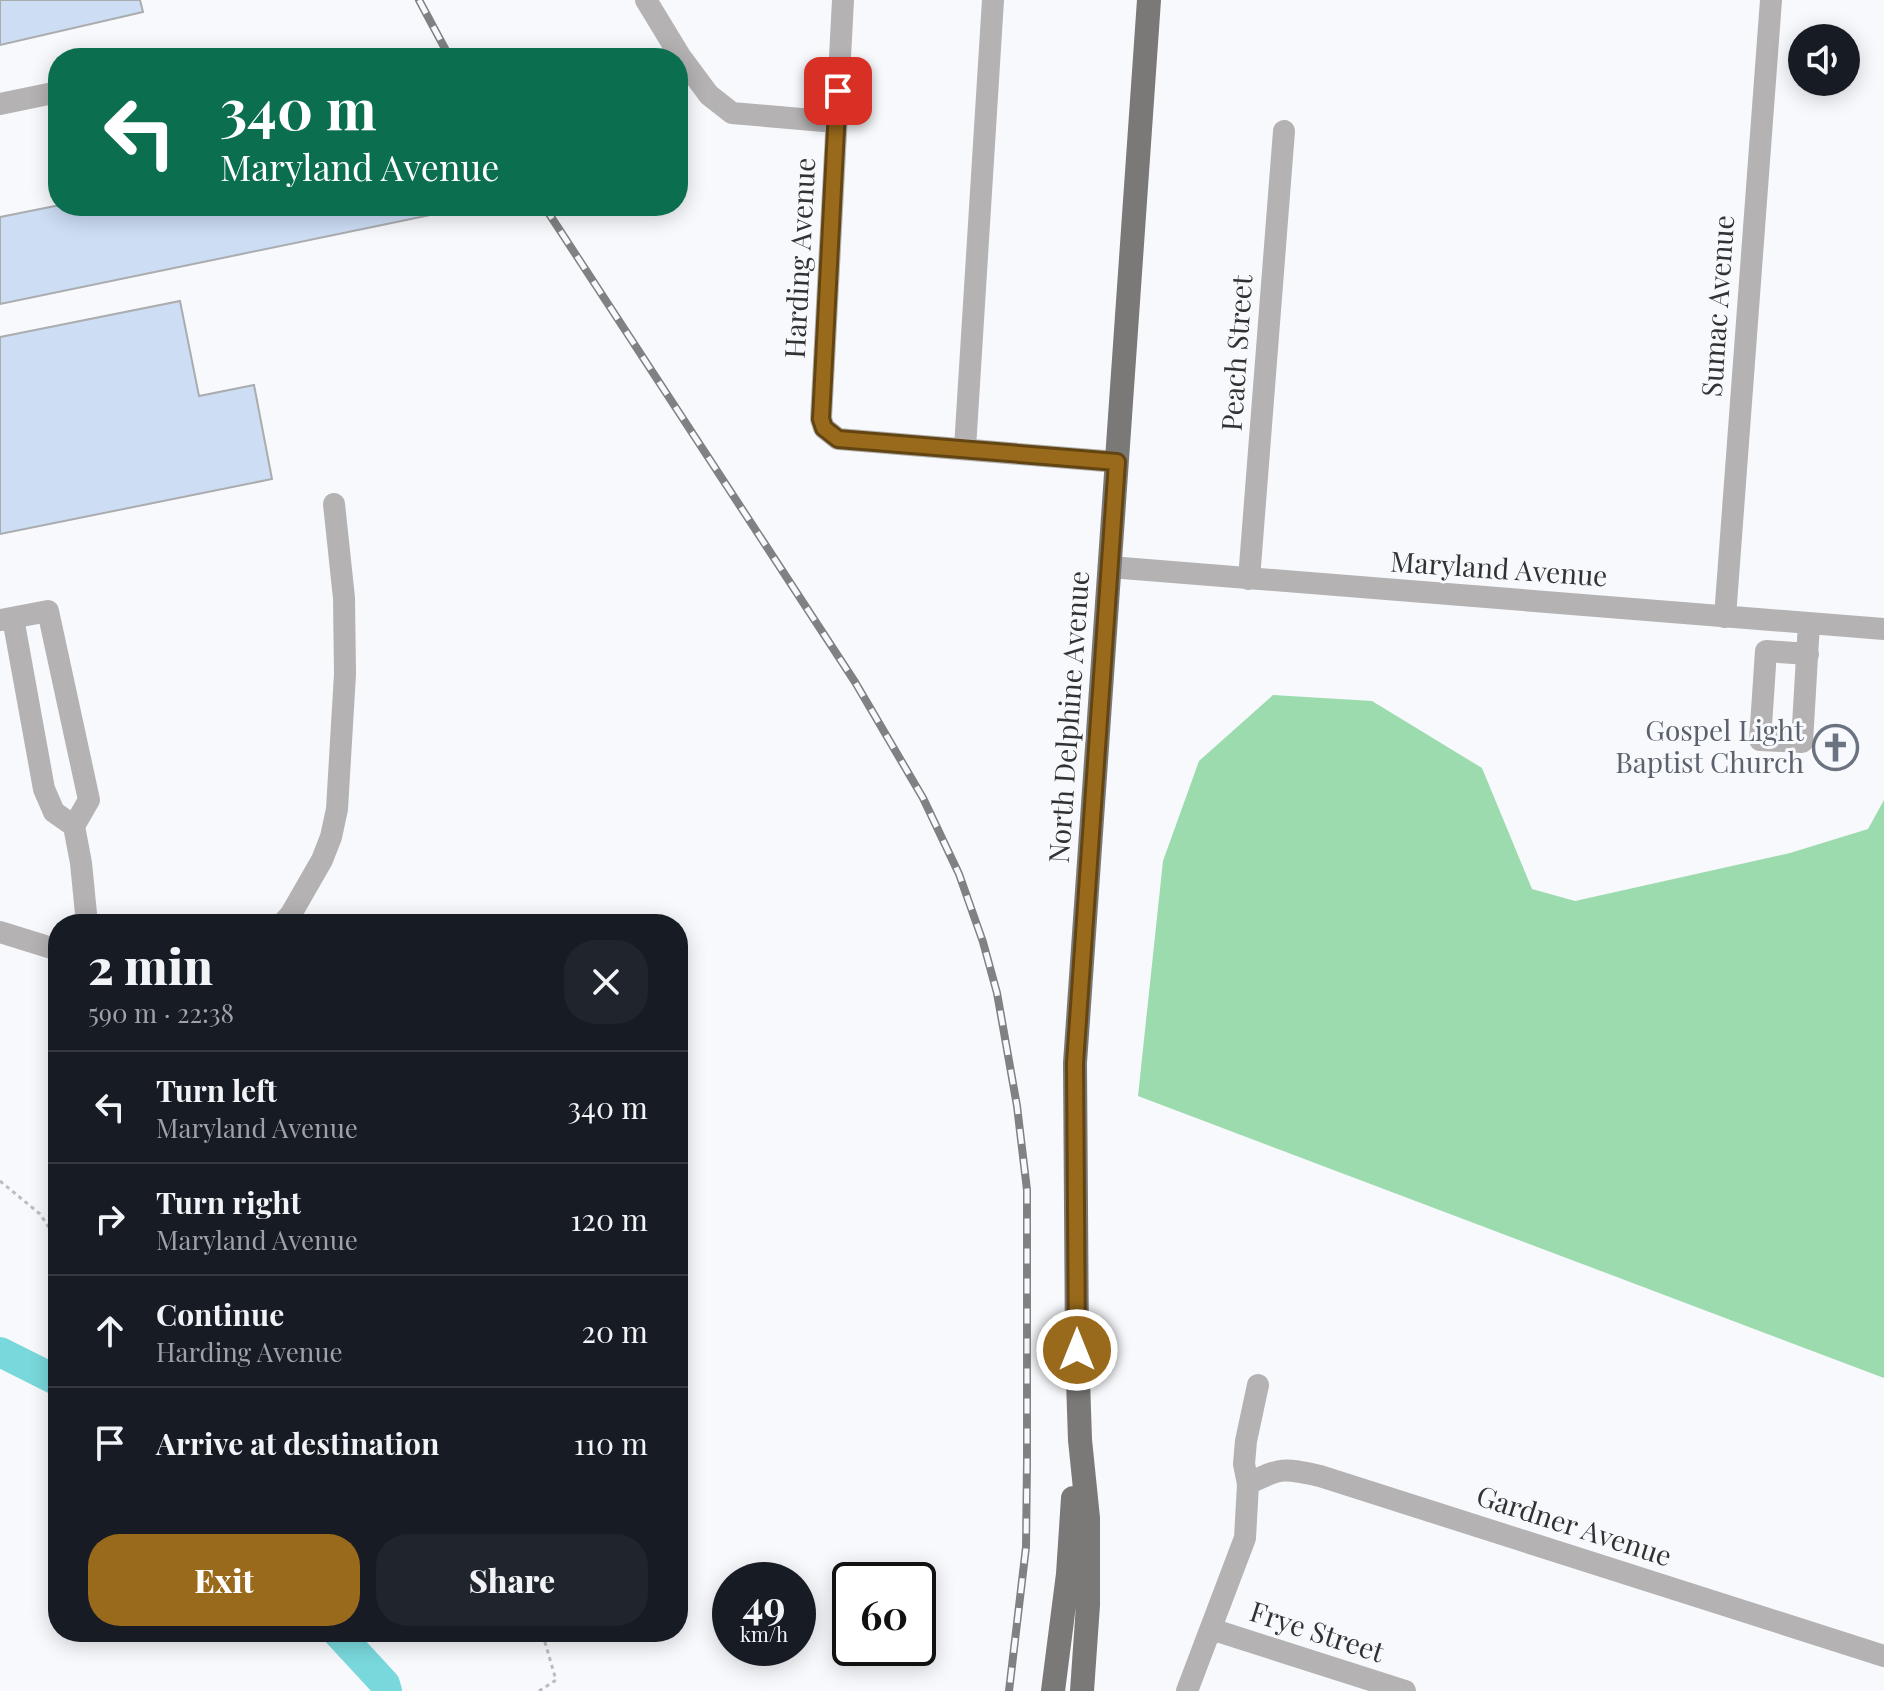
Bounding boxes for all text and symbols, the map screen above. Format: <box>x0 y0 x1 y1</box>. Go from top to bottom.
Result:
map controls <box>1788 24 1860 96</box>
button: sound <box>1788 24 1860 96</box>
pin <box>804 57 872 125</box>
icon: arrive <box>816 69 860 113</box>
text: 340 m <box>220 70 377 145</box>
icon: left <box>88 80 192 184</box>
text: Maryland Avenue <box>220 142 500 190</box>
street label: Harding Avenue <box>775 157 822 359</box>
street label: Sumac Avenue <box>1692 214 1741 398</box>
street label: Peach Street <box>1212 273 1259 432</box>
street label: Maryland Avenue <box>1389 541 1609 594</box>
street label: North Delphine Avenue <box>1039 569 1096 864</box>
place label: Gospel Light Baptist Church <box>1615 711 1805 780</box>
church icon: Gospel Light Baptist Church <box>1811 723 1859 771</box>
text: 2 min <box>88 933 213 997</box>
button: close <box>564 940 648 1024</box>
text: 590 m · 22:38 <box>88 995 234 1030</box>
text: Turn left <box>156 1070 277 1110</box>
icon: left <box>88 1085 132 1129</box>
text: 340 m <box>568 1087 648 1127</box>
text: Maryland Avenue <box>156 1110 358 1145</box>
text: Turn right <box>156 1182 301 1222</box>
icon: right <box>88 1197 132 1241</box>
text: 120 m <box>570 1199 648 1239</box>
text: Maryland Avenue <box>156 1222 358 1257</box>
text: Continue <box>156 1294 284 1334</box>
position arrow <box>1035 1308 1119 1392</box>
icon: ahead <box>88 1309 132 1353</box>
text: 20 m <box>582 1311 648 1351</box>
text: Harding Avenue <box>156 1334 343 1369</box>
icon: arrive <box>88 1421 132 1465</box>
text: Arrive at destination <box>156 1423 439 1463</box>
text: 110 m <box>574 1423 648 1463</box>
street label: Gardner Avenue <box>1472 1476 1677 1574</box>
button: Exit <box>88 1534 360 1626</box>
button: Share <box>376 1534 648 1626</box>
speed limit sign: 60 <box>832 1562 936 1666</box>
text: 49 <box>742 1577 786 1630</box>
street label: Frye Street <box>1246 1592 1390 1670</box>
text: km/h <box>740 1620 788 1647</box>

